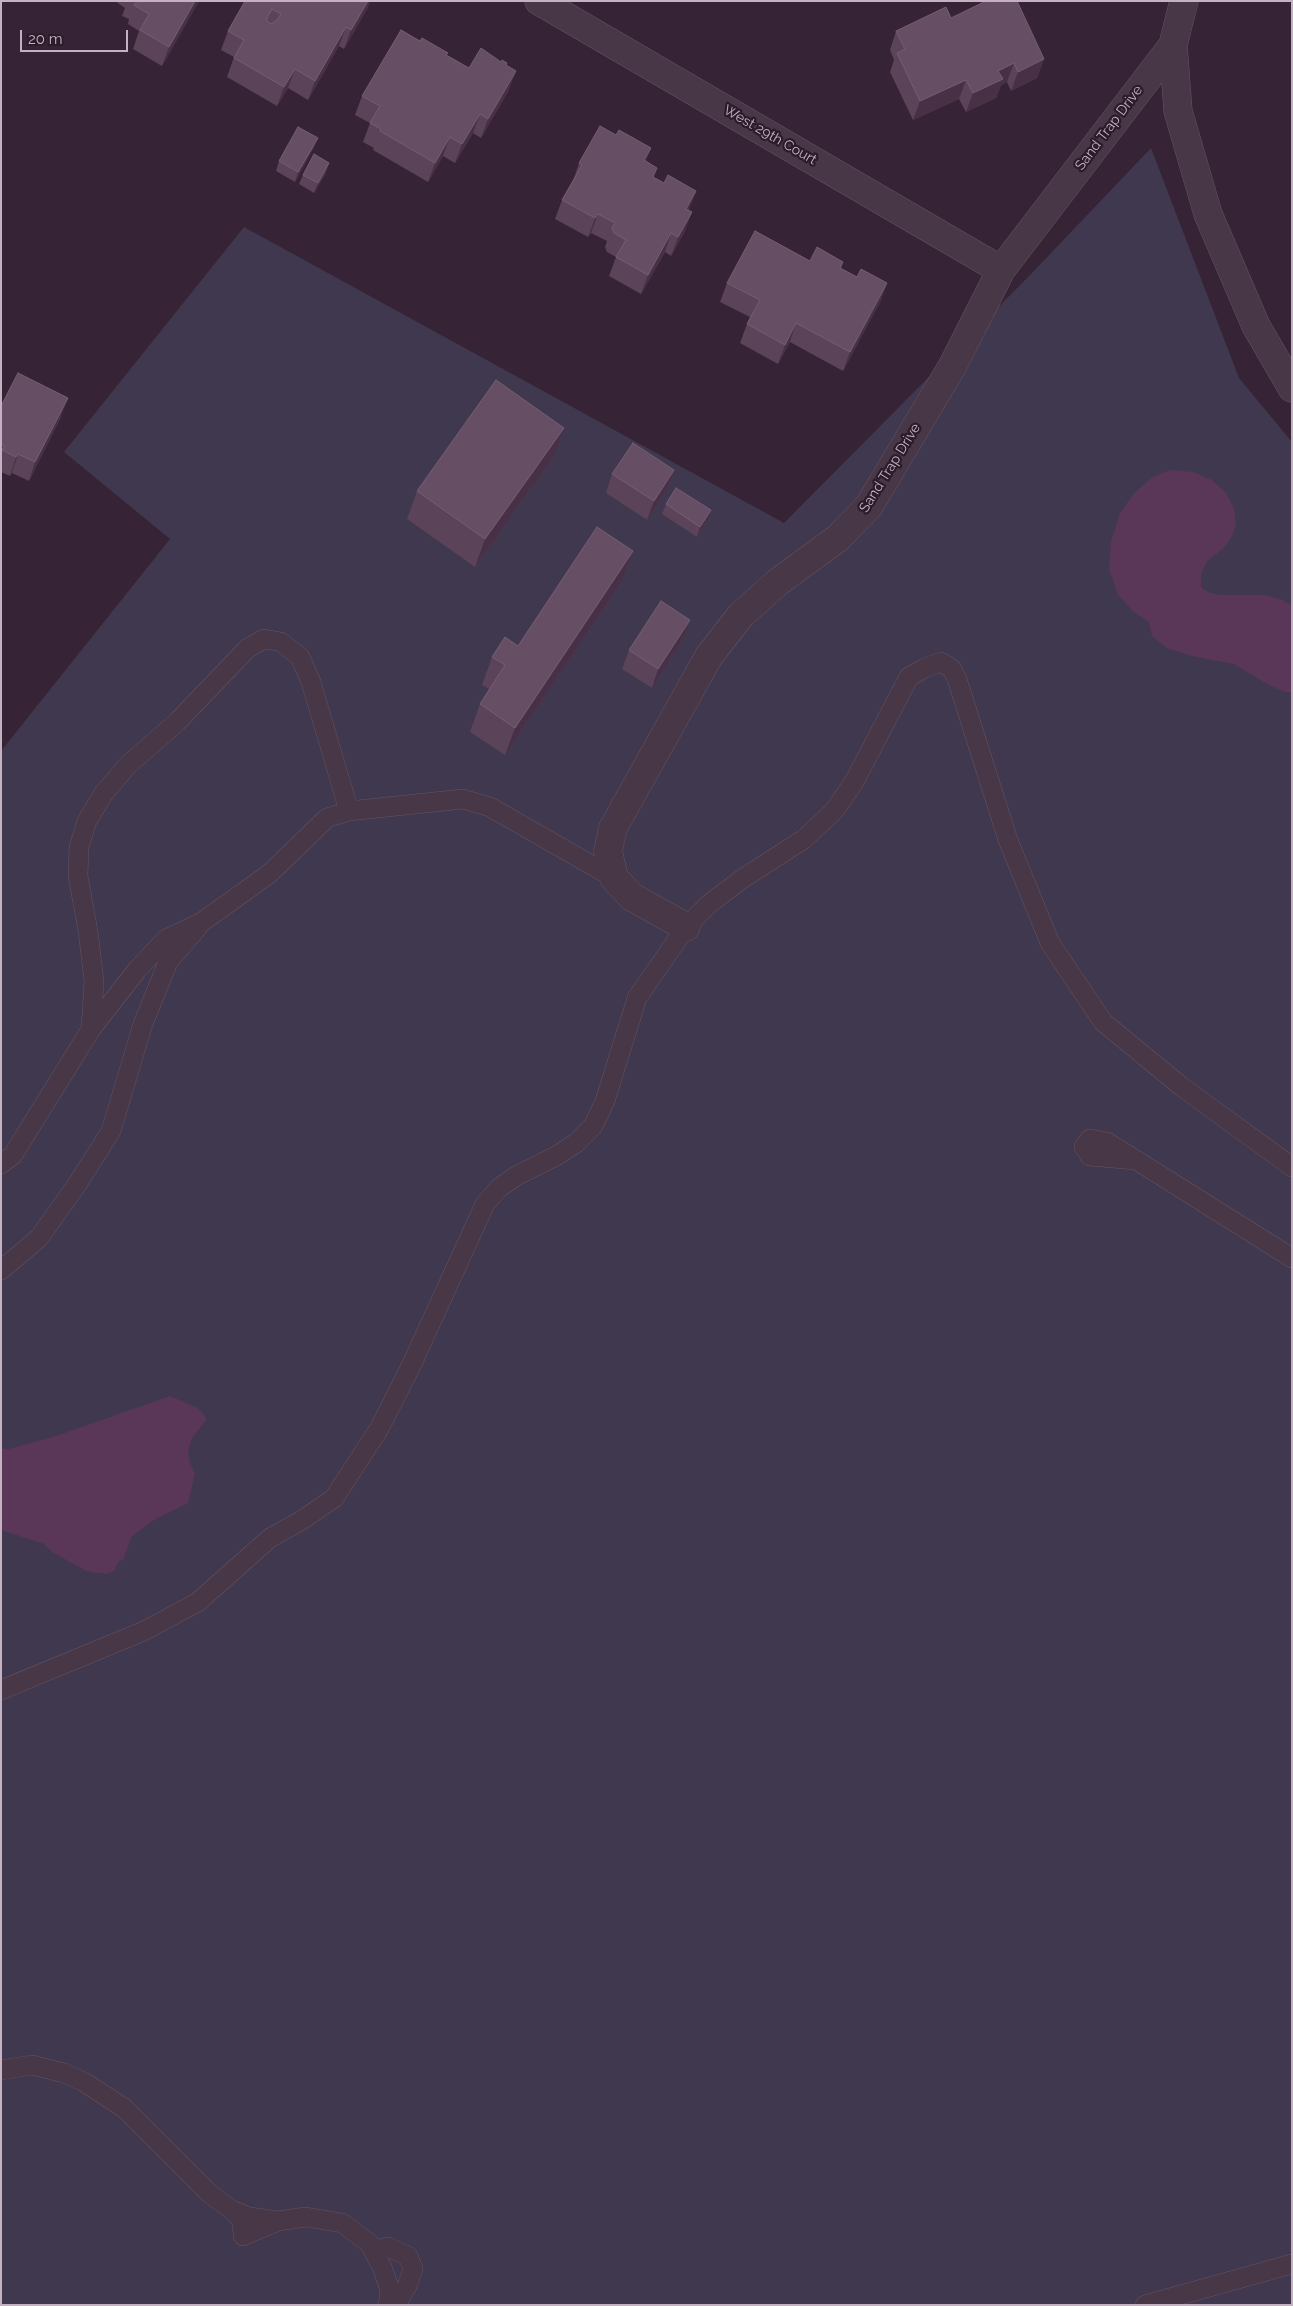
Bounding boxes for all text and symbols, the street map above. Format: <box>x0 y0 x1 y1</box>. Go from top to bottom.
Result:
scale bar <box>22 20 130 52</box>
text: 20 m <box>28 30 63 48</box>
street label: Sand Trap Drive <box>1072 82 1146 174</box>
street label: West 29th Court <box>720 102 820 168</box>
street label: Sand Trap Drive <box>856 420 924 516</box>

